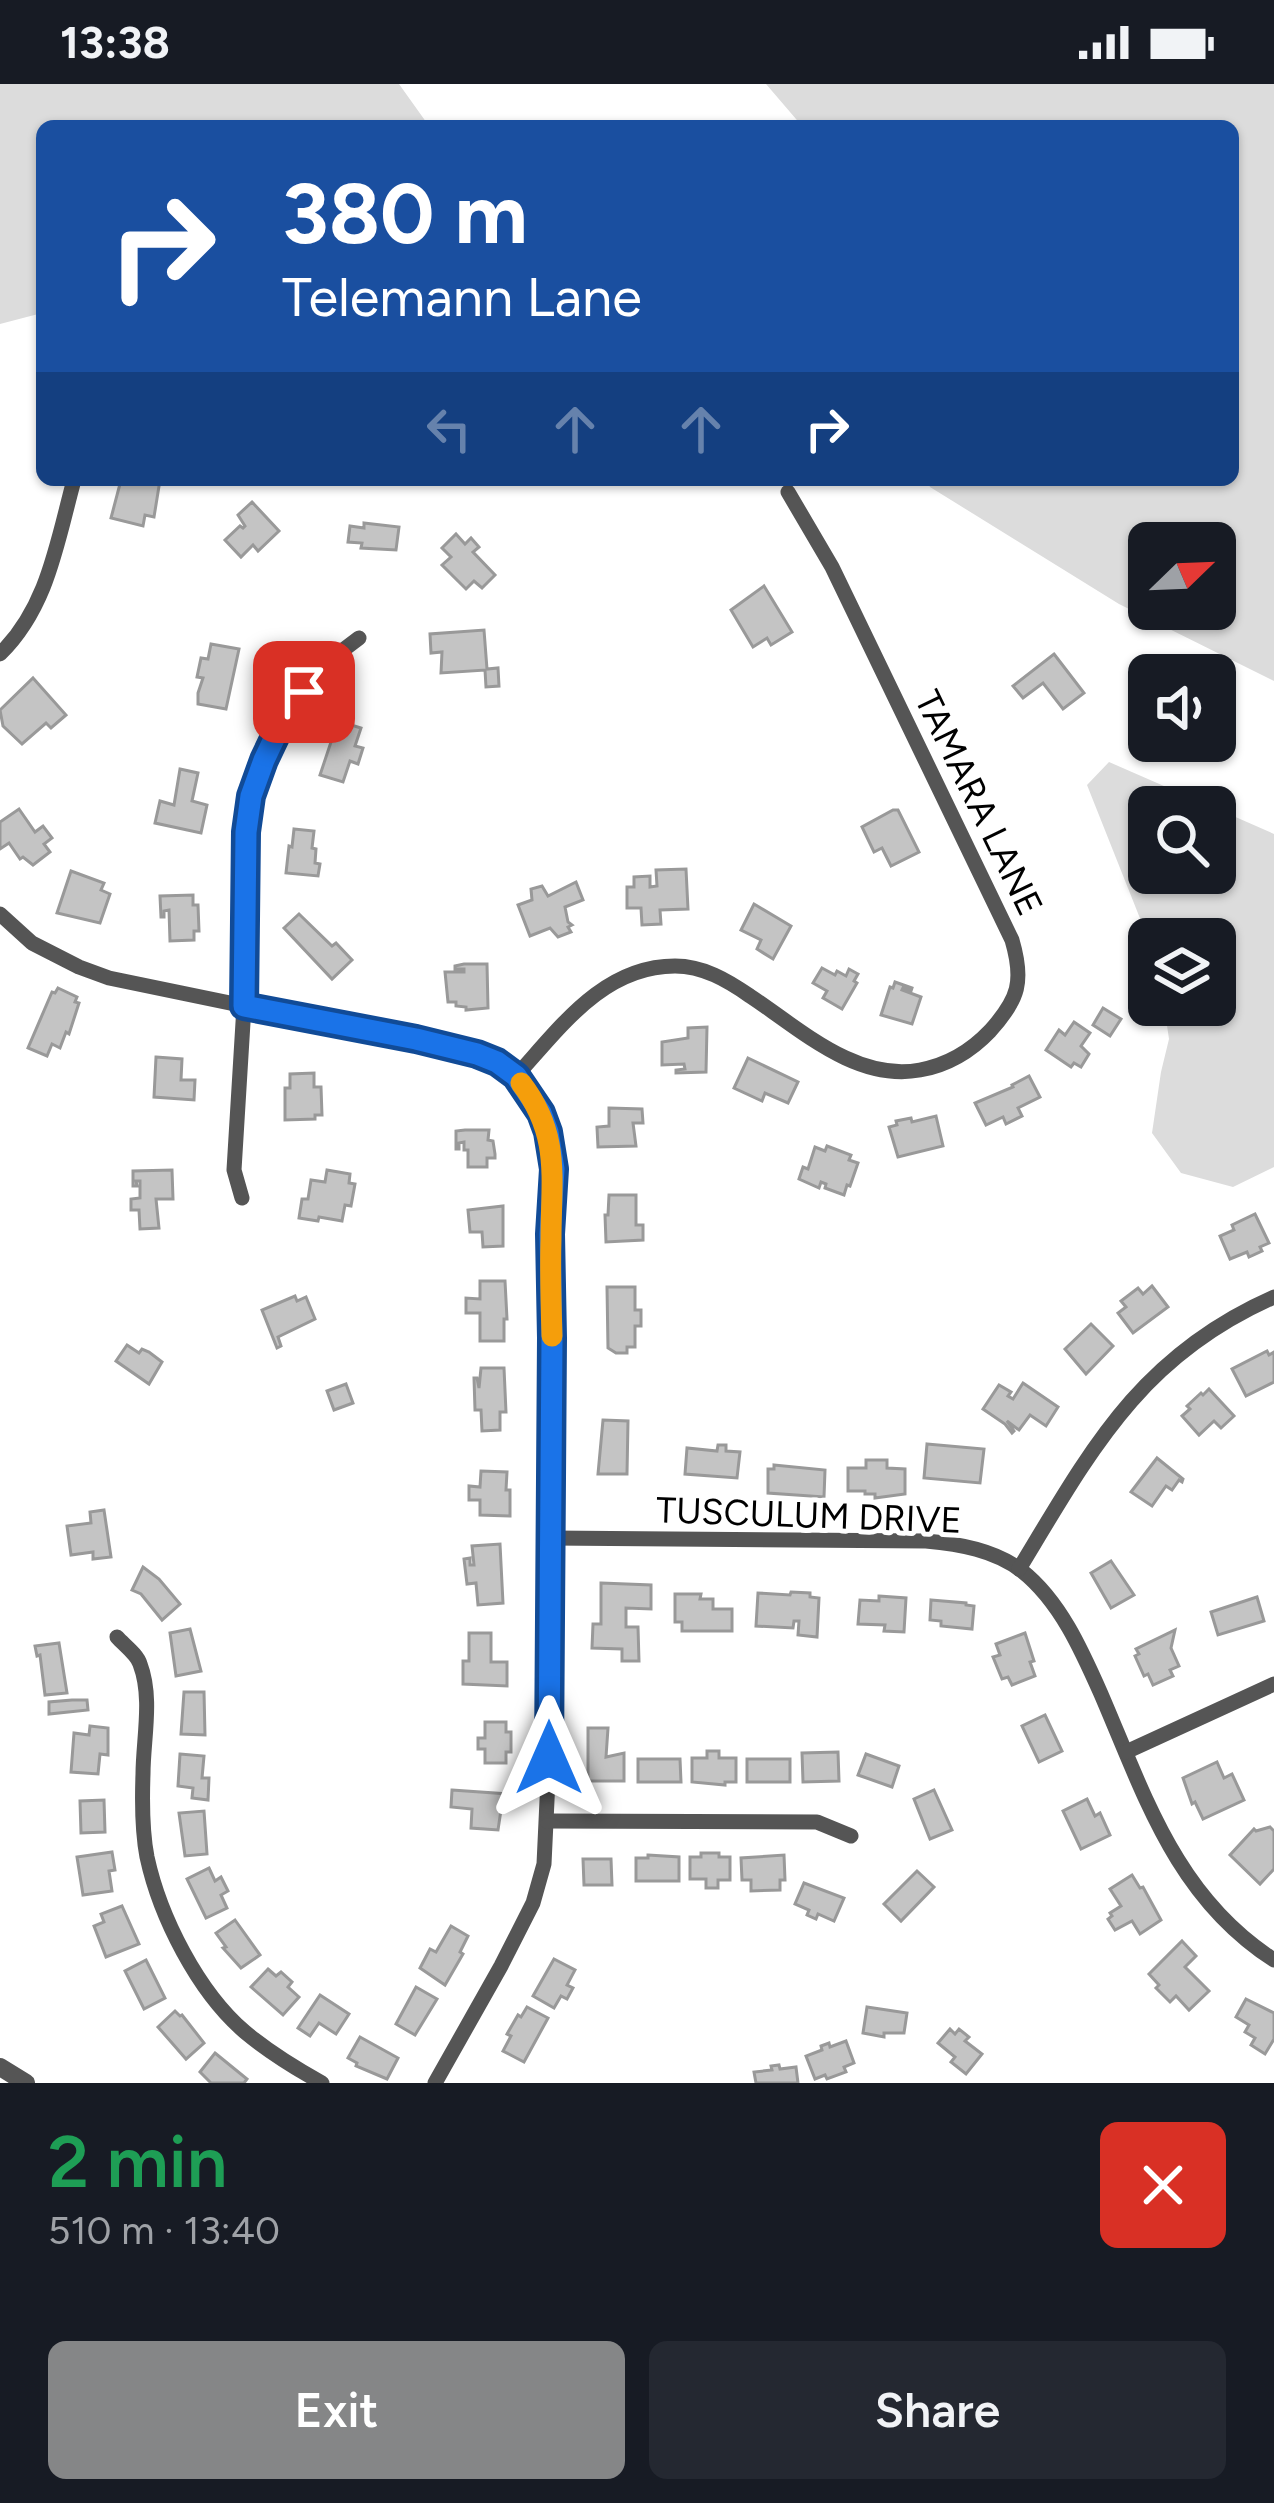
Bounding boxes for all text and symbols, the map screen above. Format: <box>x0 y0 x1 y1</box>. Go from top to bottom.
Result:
text: 13:38 <box>60 15 170 69</box>
text: 380 m <box>282 163 528 264</box>
icon: right <box>84 168 240 324</box>
text: Telemann Lane <box>282 265 642 330</box>
icon: left <box>416 396 482 462</box>
icon: ahead <box>542 396 608 462</box>
icon: ahead <box>668 396 734 462</box>
icon: right <box>794 396 860 462</box>
north arrow <box>1128 522 1236 630</box>
map controls <box>1128 522 1236 1026</box>
pin <box>253 641 355 743</box>
button: sound <box>1128 654 1236 762</box>
icon: arrive <box>271 659 337 725</box>
street label: TAMARA LANE <box>906 684 1052 922</box>
button: search <box>1128 786 1236 894</box>
button: layers <box>1128 918 1236 1026</box>
street label: TUSCULUM DRIVE <box>655 1488 963 1542</box>
position arrow <box>486 1695 612 1821</box>
text: 2 min <box>48 2119 227 2205</box>
button: close <box>1100 2122 1226 2248</box>
text: 510 m · 13:40 <box>48 2207 280 2254</box>
button: Exit <box>48 2341 625 2479</box>
button: Share <box>649 2341 1226 2479</box>

